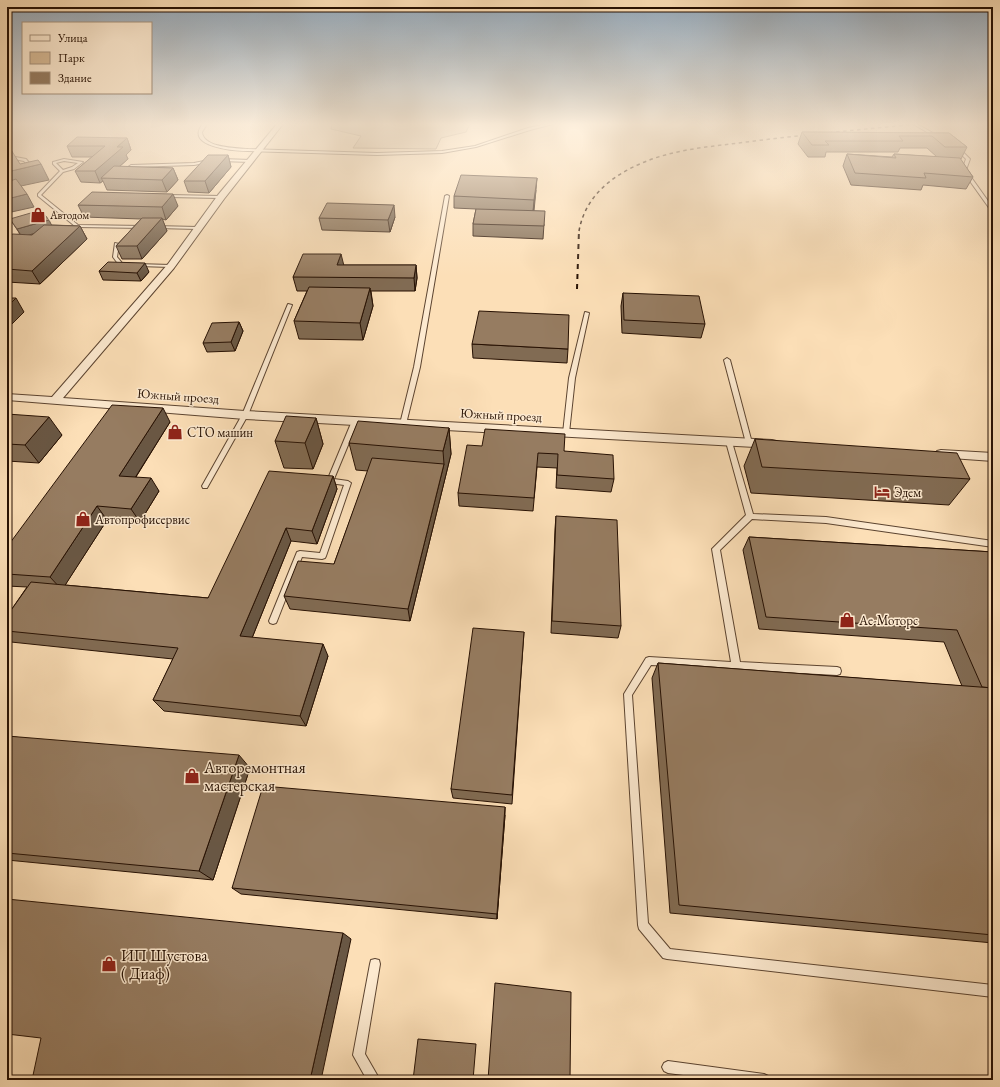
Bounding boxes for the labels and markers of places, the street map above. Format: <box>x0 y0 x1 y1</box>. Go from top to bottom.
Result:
shop icon: Автодом <box>29 206 47 224</box>
place label: Автодом <box>49 208 89 222</box>
shop icon: СТО машин <box>166 423 184 441</box>
place label: СТО машин <box>187 424 253 441</box>
hotel icon: Эдем <box>873 483 891 501</box>
place label: Эдем <box>894 484 921 501</box>
shop icon: Автопрофисервис <box>74 510 92 528</box>
place label: Автопрофисервис <box>94 511 190 528</box>
shop icon: Ае-Моторс <box>838 611 856 629</box>
place label: Ае-Моторс <box>858 612 918 629</box>
place label: Авторемонтная мастерская <box>203 757 306 796</box>
shop icon: Авторемонтная мастерская <box>183 767 201 785</box>
place label: ИП Шустова ( Диаф) <box>121 945 208 984</box>
shop icon: ИП Шустова ( Диаф) <box>100 955 118 973</box>

